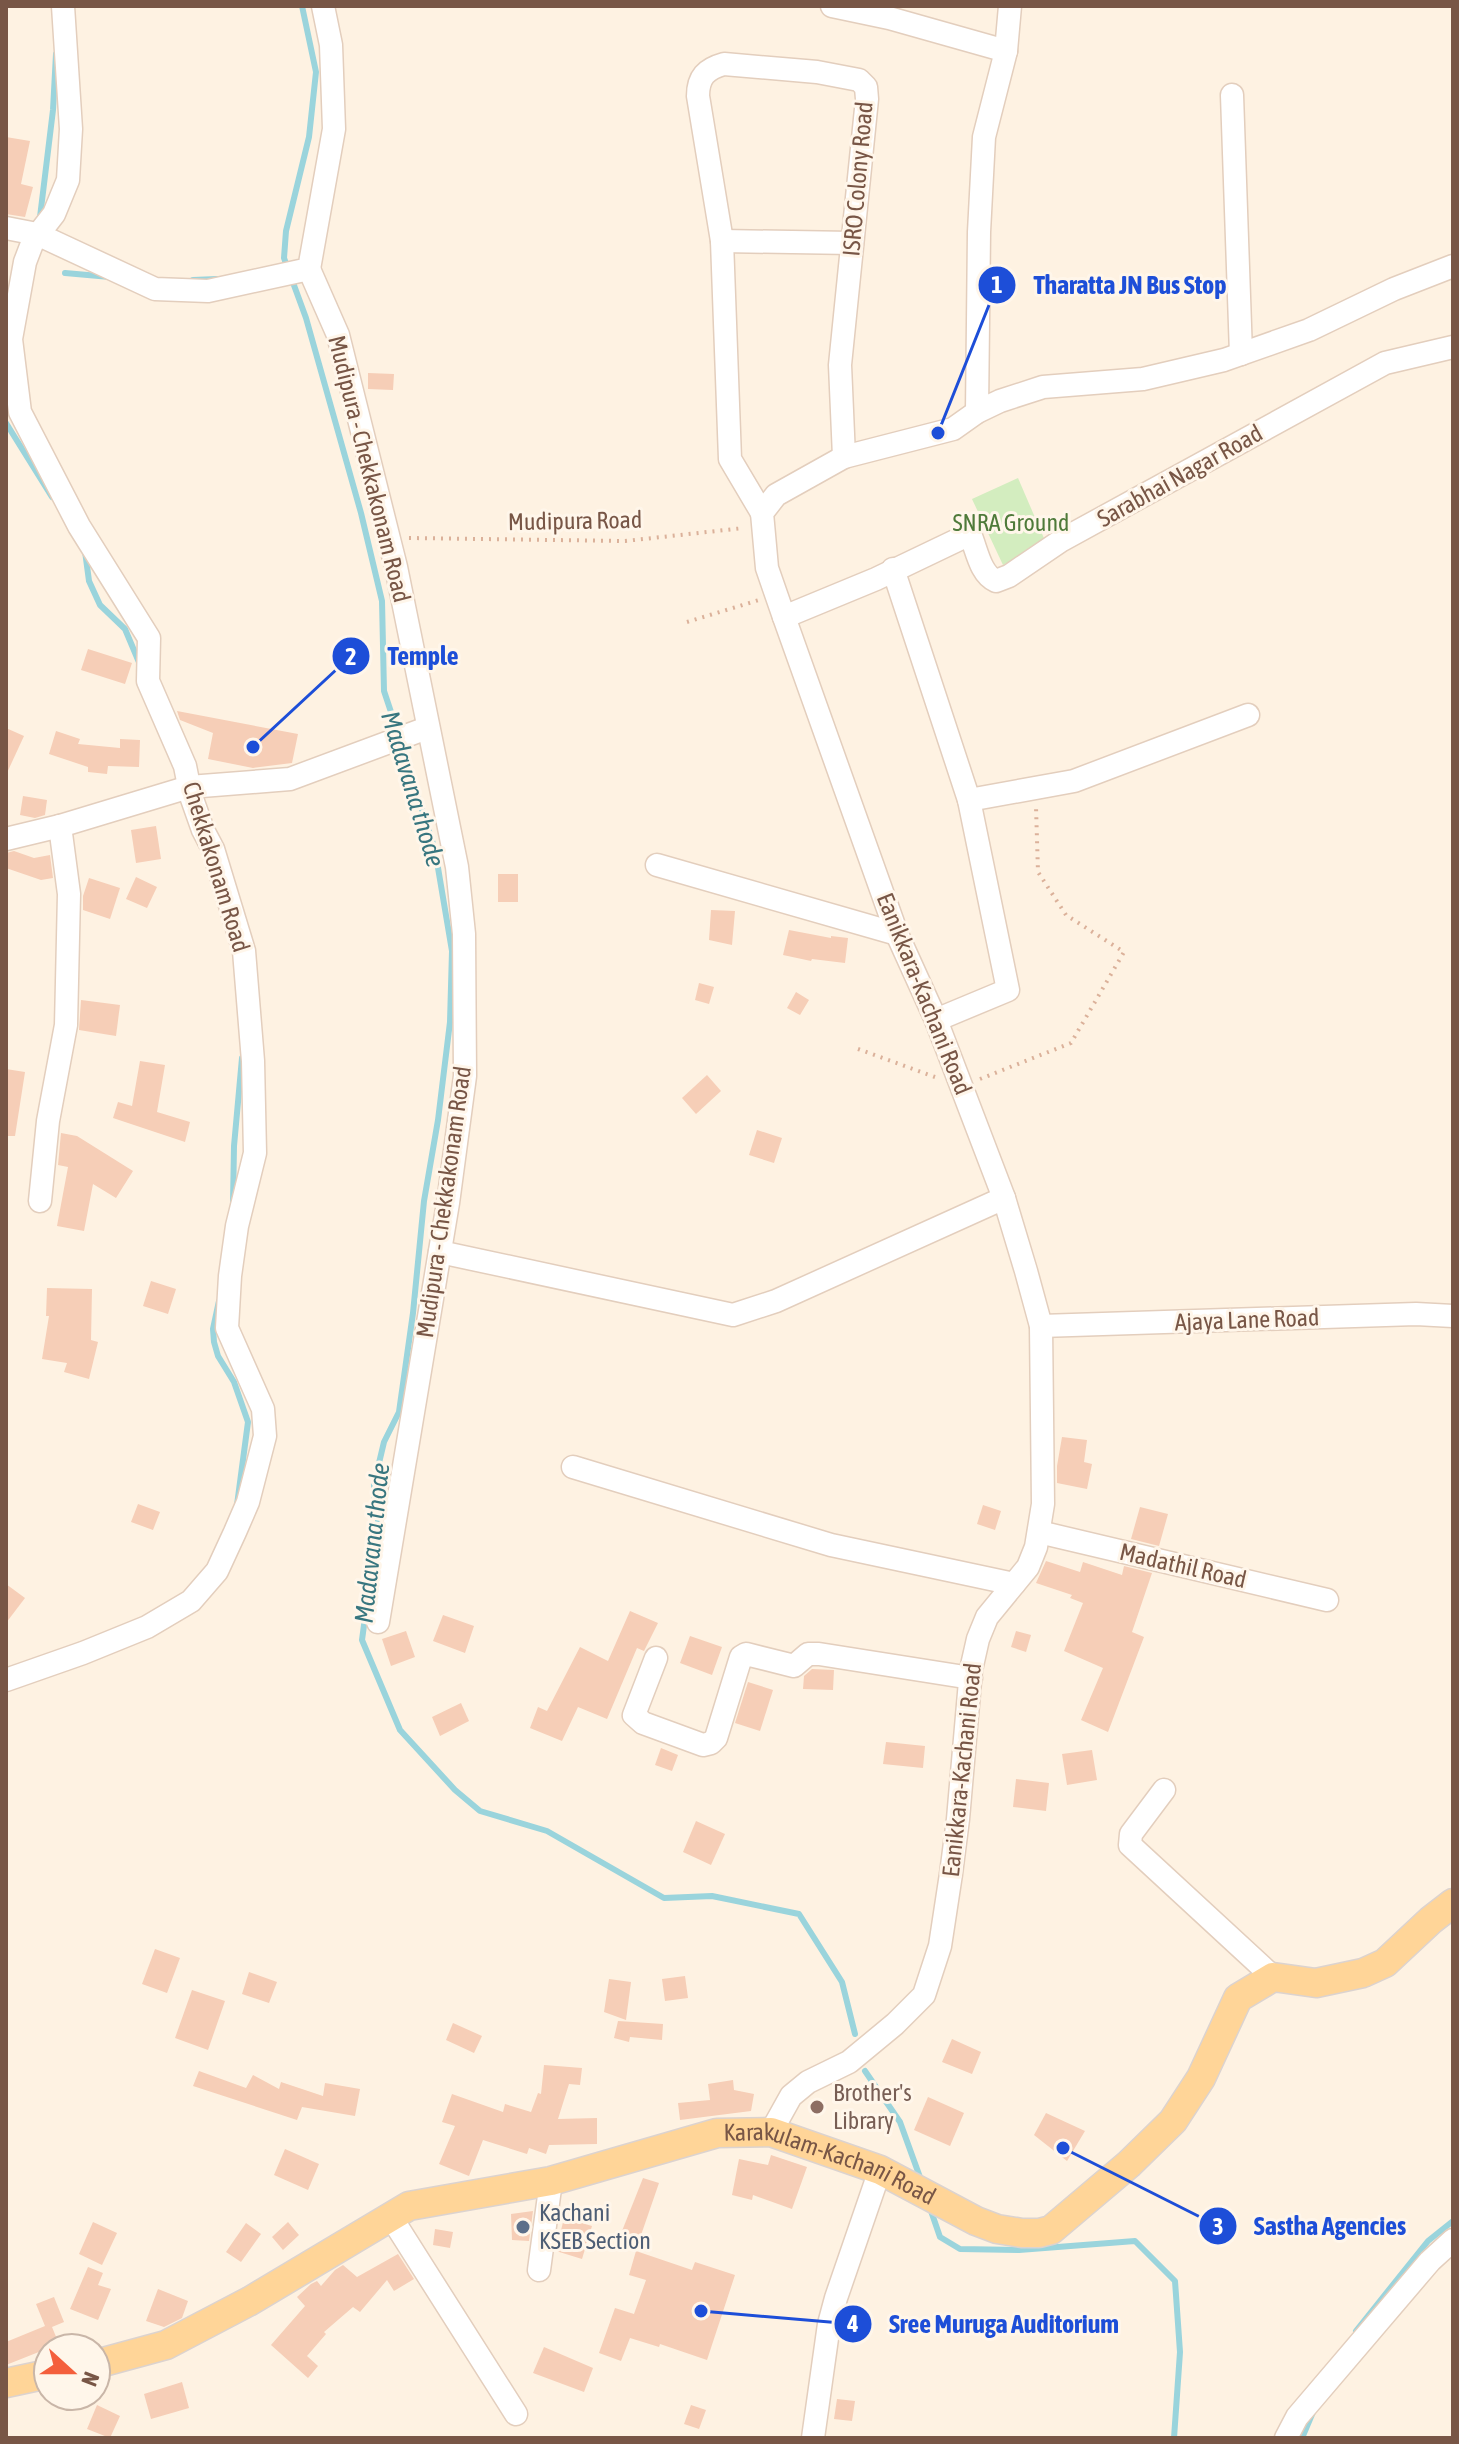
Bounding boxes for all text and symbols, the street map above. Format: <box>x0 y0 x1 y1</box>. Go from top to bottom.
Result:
street label: ISRO Colony Road <box>837 100 878 258</box>
callout: Tharatta JN Bus Stop <box>977 260 1242 310</box>
text: Tharatta JN Bus Stop <box>1034 270 1227 300</box>
text: 1 <box>991 271 1003 298</box>
street label: Mudipura - Chekkakonam Road <box>323 333 416 605</box>
street label: Sarabhai Nagar Road <box>1093 419 1267 532</box>
street label: Mudipura Road <box>508 506 642 535</box>
park label: SNRA Ground <box>953 509 1069 536</box>
callout: Temple <box>331 631 474 681</box>
text: Temple <box>387 641 459 671</box>
text: 2 <box>345 643 357 670</box>
water label: Madavana thode <box>375 708 451 870</box>
street label: Chekkakonam Road <box>178 779 255 955</box>
street label: Eanikkara-Kachani Road <box>872 889 977 1099</box>
street label: Mudipura - Chekkakonam Road <box>411 1064 476 1339</box>
street label: Ajaya Lane Road <box>1174 1303 1320 1336</box>
water label: Madavana thode <box>349 1461 395 1625</box>
street label: Madathil Road <box>1117 1538 1249 1593</box>
street label: Eanikkara-Kachani Road <box>937 1662 986 1878</box>
place label: Brother's Library <box>833 2079 912 2134</box>
marker: Brother's Library <box>808 2098 826 2116</box>
street label: Karakulam-Kachani Road <box>723 2118 940 2210</box>
place label: Kachani KSEB Section <box>539 2199 651 2254</box>
callout: Sastha Agencies <box>1198 2201 1422 2251</box>
text: Sastha Agencies <box>1254 2211 1406 2241</box>
text: 3 <box>1212 2213 1224 2240</box>
marker: Kachani KSEB Section <box>514 2218 532 2236</box>
callout: Sree Muruga Auditorium <box>833 2299 1135 2349</box>
text: Sree Muruga Auditorium <box>889 2309 1119 2339</box>
text: 4 <box>846 2310 859 2337</box>
north arrow <box>32 2332 112 2412</box>
text: N <box>76 2368 105 2390</box>

